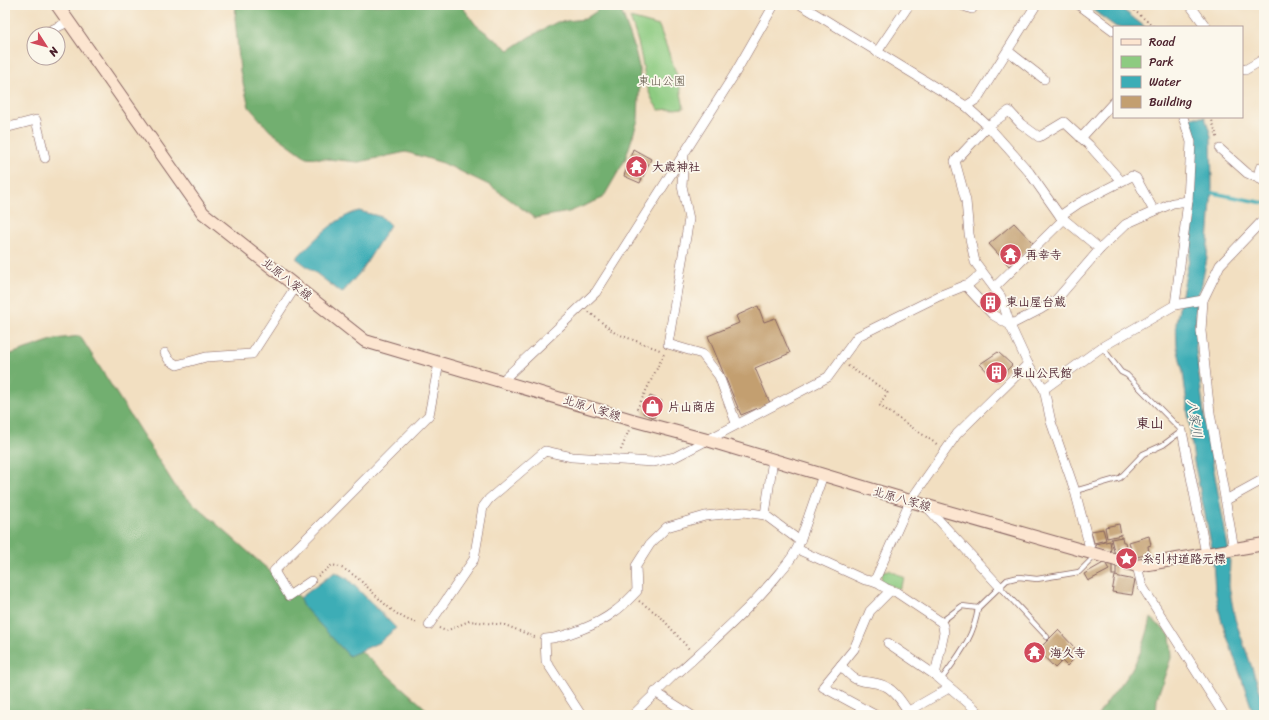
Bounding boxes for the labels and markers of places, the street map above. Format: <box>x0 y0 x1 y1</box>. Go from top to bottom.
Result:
temple icon: 大歳神社 <box>624 154 650 180</box>
place label: 大歳神社 <box>652 156 700 178</box>
temple icon: 再幸寺 <box>997 242 1023 268</box>
place label: 再幸寺 <box>1026 244 1062 266</box>
building icon: 東山屋台蔵 <box>978 289 1004 315</box>
place label: 東山屋台蔵 <box>1006 291 1066 313</box>
building icon: 東山公民館 <box>983 360 1009 386</box>
place label: 東山公民館 <box>1012 362 1072 384</box>
shop icon: 片山商店 <box>639 394 665 420</box>
place label: 片山商店 <box>668 396 716 418</box>
place icon: 糸引村道路元標 <box>1113 546 1139 572</box>
place label: 糸引村道路元標 <box>1142 548 1226 570</box>
temple icon: 海久寺 <box>1022 640 1048 666</box>
place label: 海久寺 <box>1050 642 1086 664</box>

